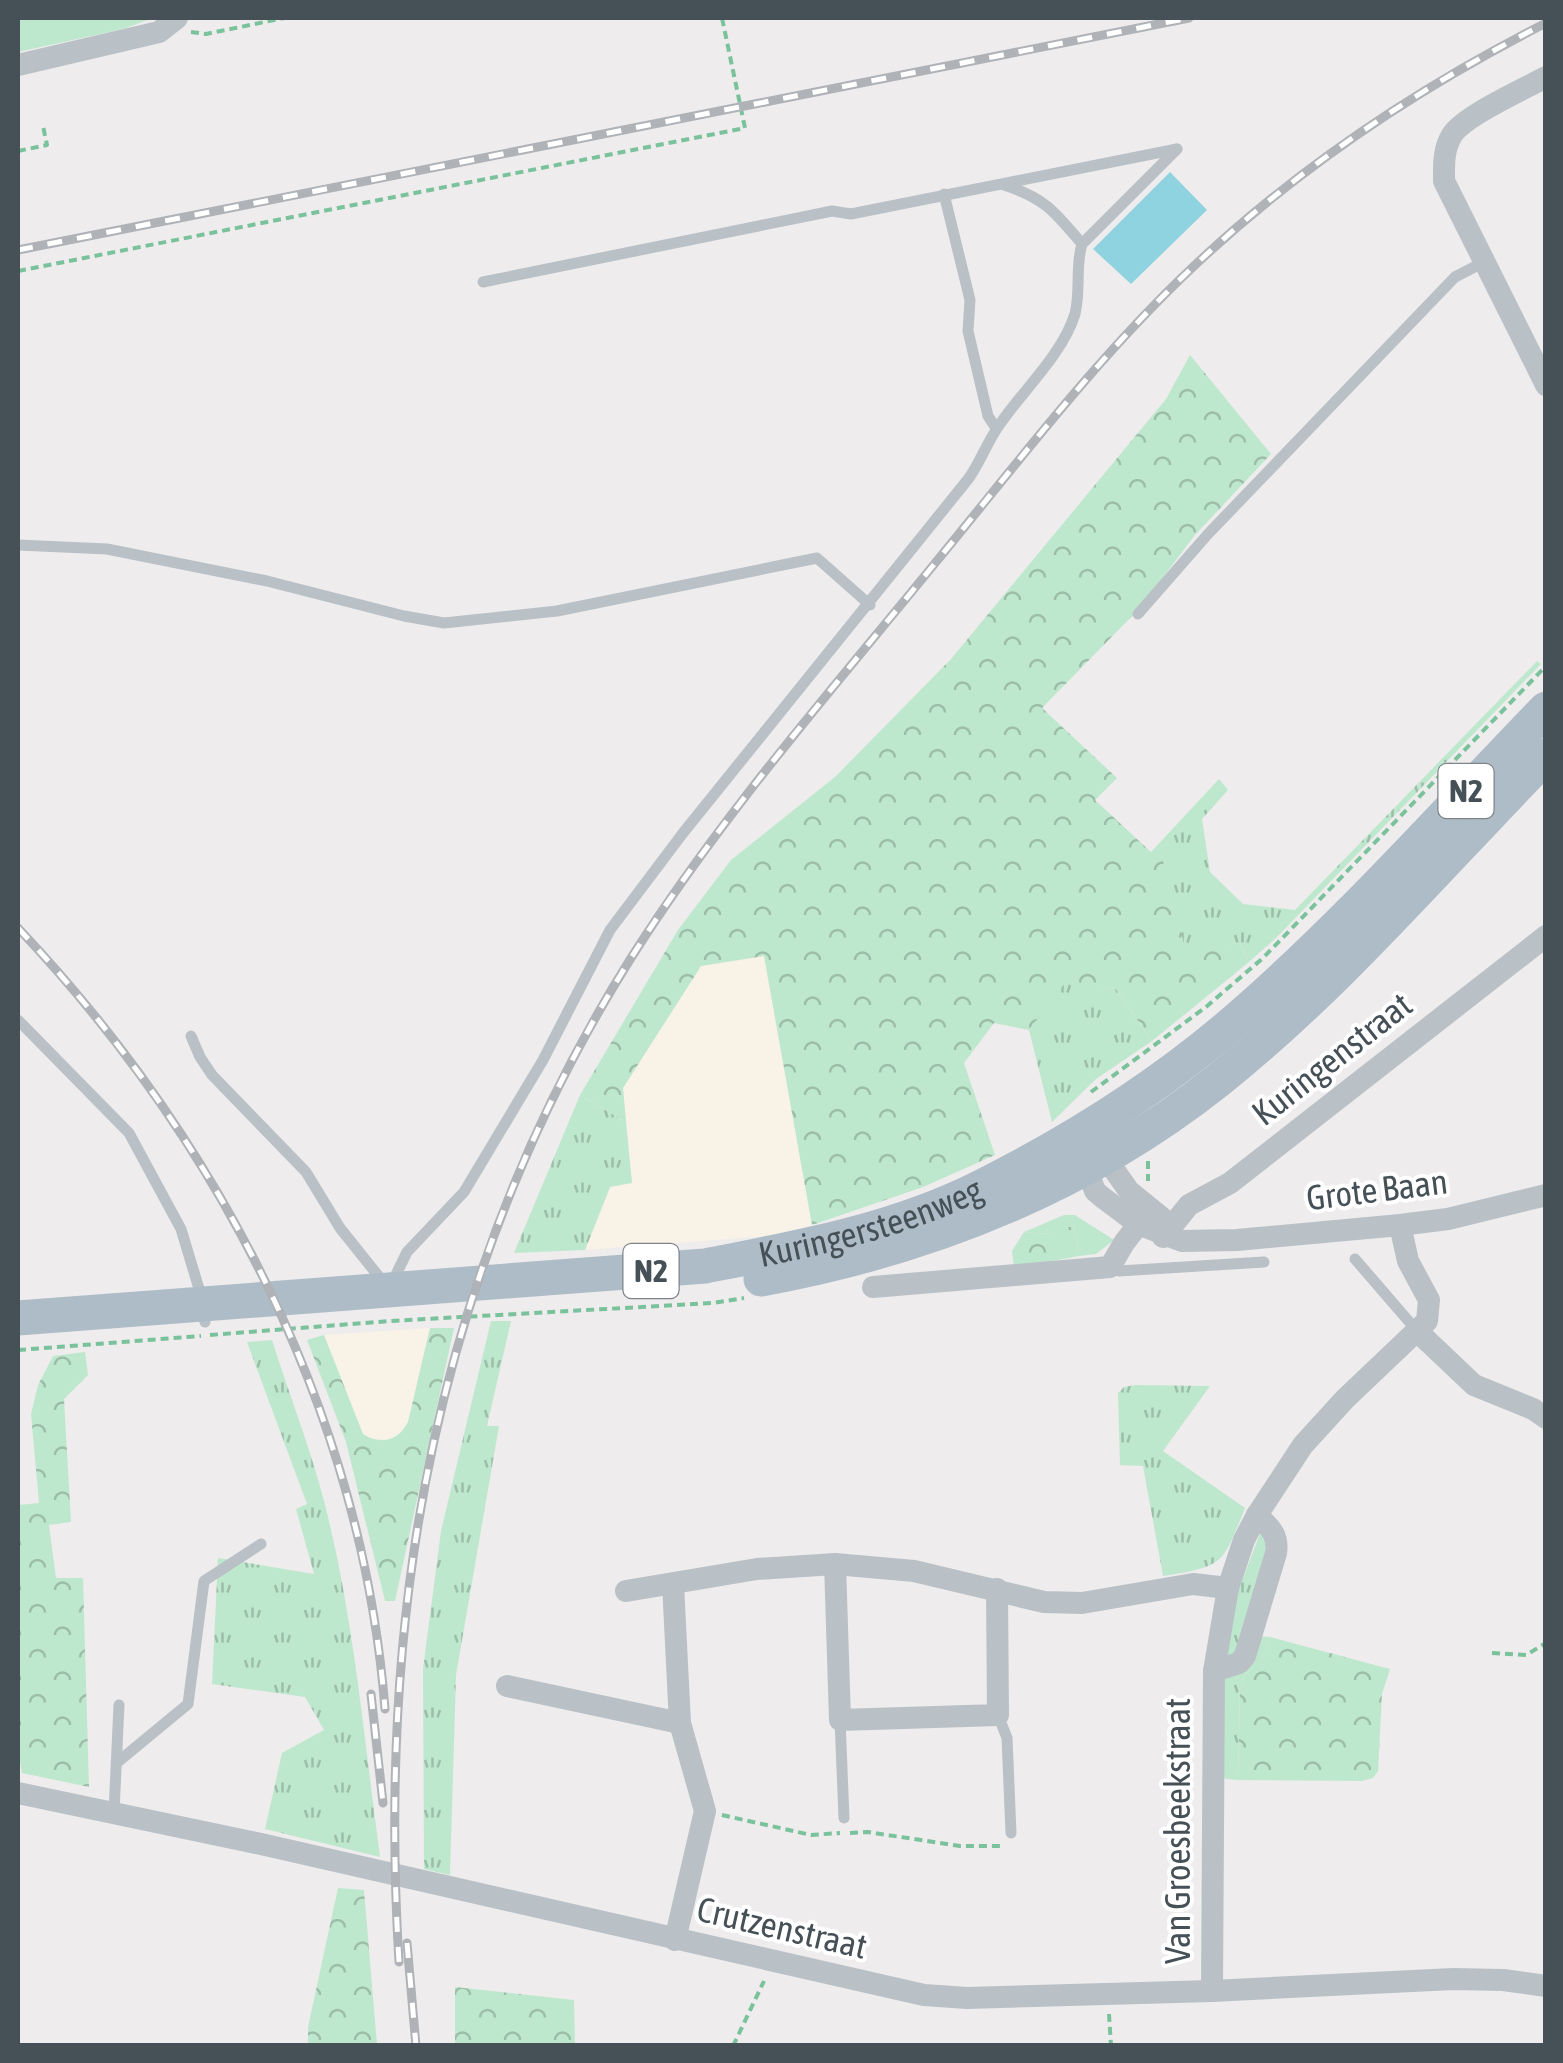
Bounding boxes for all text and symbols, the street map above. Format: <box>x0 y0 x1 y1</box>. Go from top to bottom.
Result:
road number: N2 <box>1438 764 1494 818</box>
street label: Kuringenstraat <box>1244 984 1419 1133</box>
street label: Grote Baan <box>1304 1161 1450 1218</box>
street label: Kuringersteenweg <box>755 1169 988 1274</box>
road number: N2 <box>624 1244 678 1298</box>
street label: Van Groesbeekstraat <box>1157 1698 1197 1964</box>
street label: Crutzenstraat <box>694 1888 871 1966</box>

